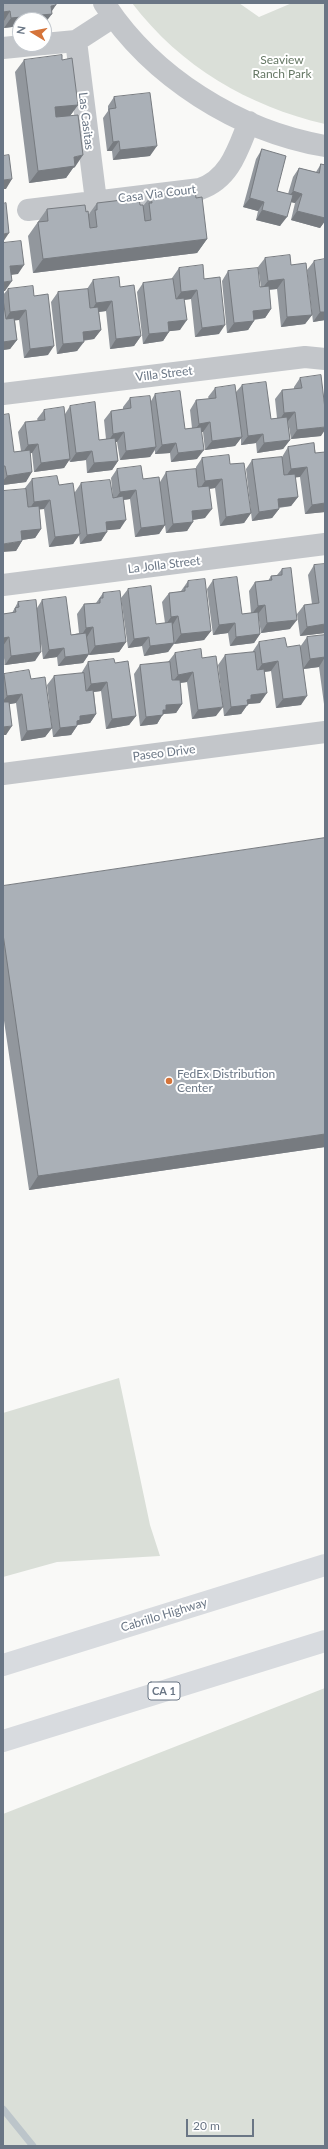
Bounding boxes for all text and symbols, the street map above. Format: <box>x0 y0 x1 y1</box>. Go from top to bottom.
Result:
north arrow <box>12 12 52 52</box>
text: N <box>14 25 28 35</box>
park label: Seaview Ranch Park <box>252 53 312 81</box>
street label: Las Casitas <box>75 91 97 151</box>
street label: Casa Via Court <box>117 182 197 206</box>
street label: Villa Street <box>135 363 193 385</box>
street label: La Jolla Street <box>127 553 201 577</box>
street label: Paseo Drive <box>132 742 196 764</box>
place label: FedEx Distribution Center <box>177 1067 275 1095</box>
marker: FedEx Distribution Center <box>164 1076 174 1086</box>
street label: Cabrillo Highway <box>119 1595 209 1635</box>
road number: CA 1 <box>148 1682 180 1700</box>
scale bar <box>188 2111 256 2137</box>
text: 20 m <box>193 2118 220 2133</box>

